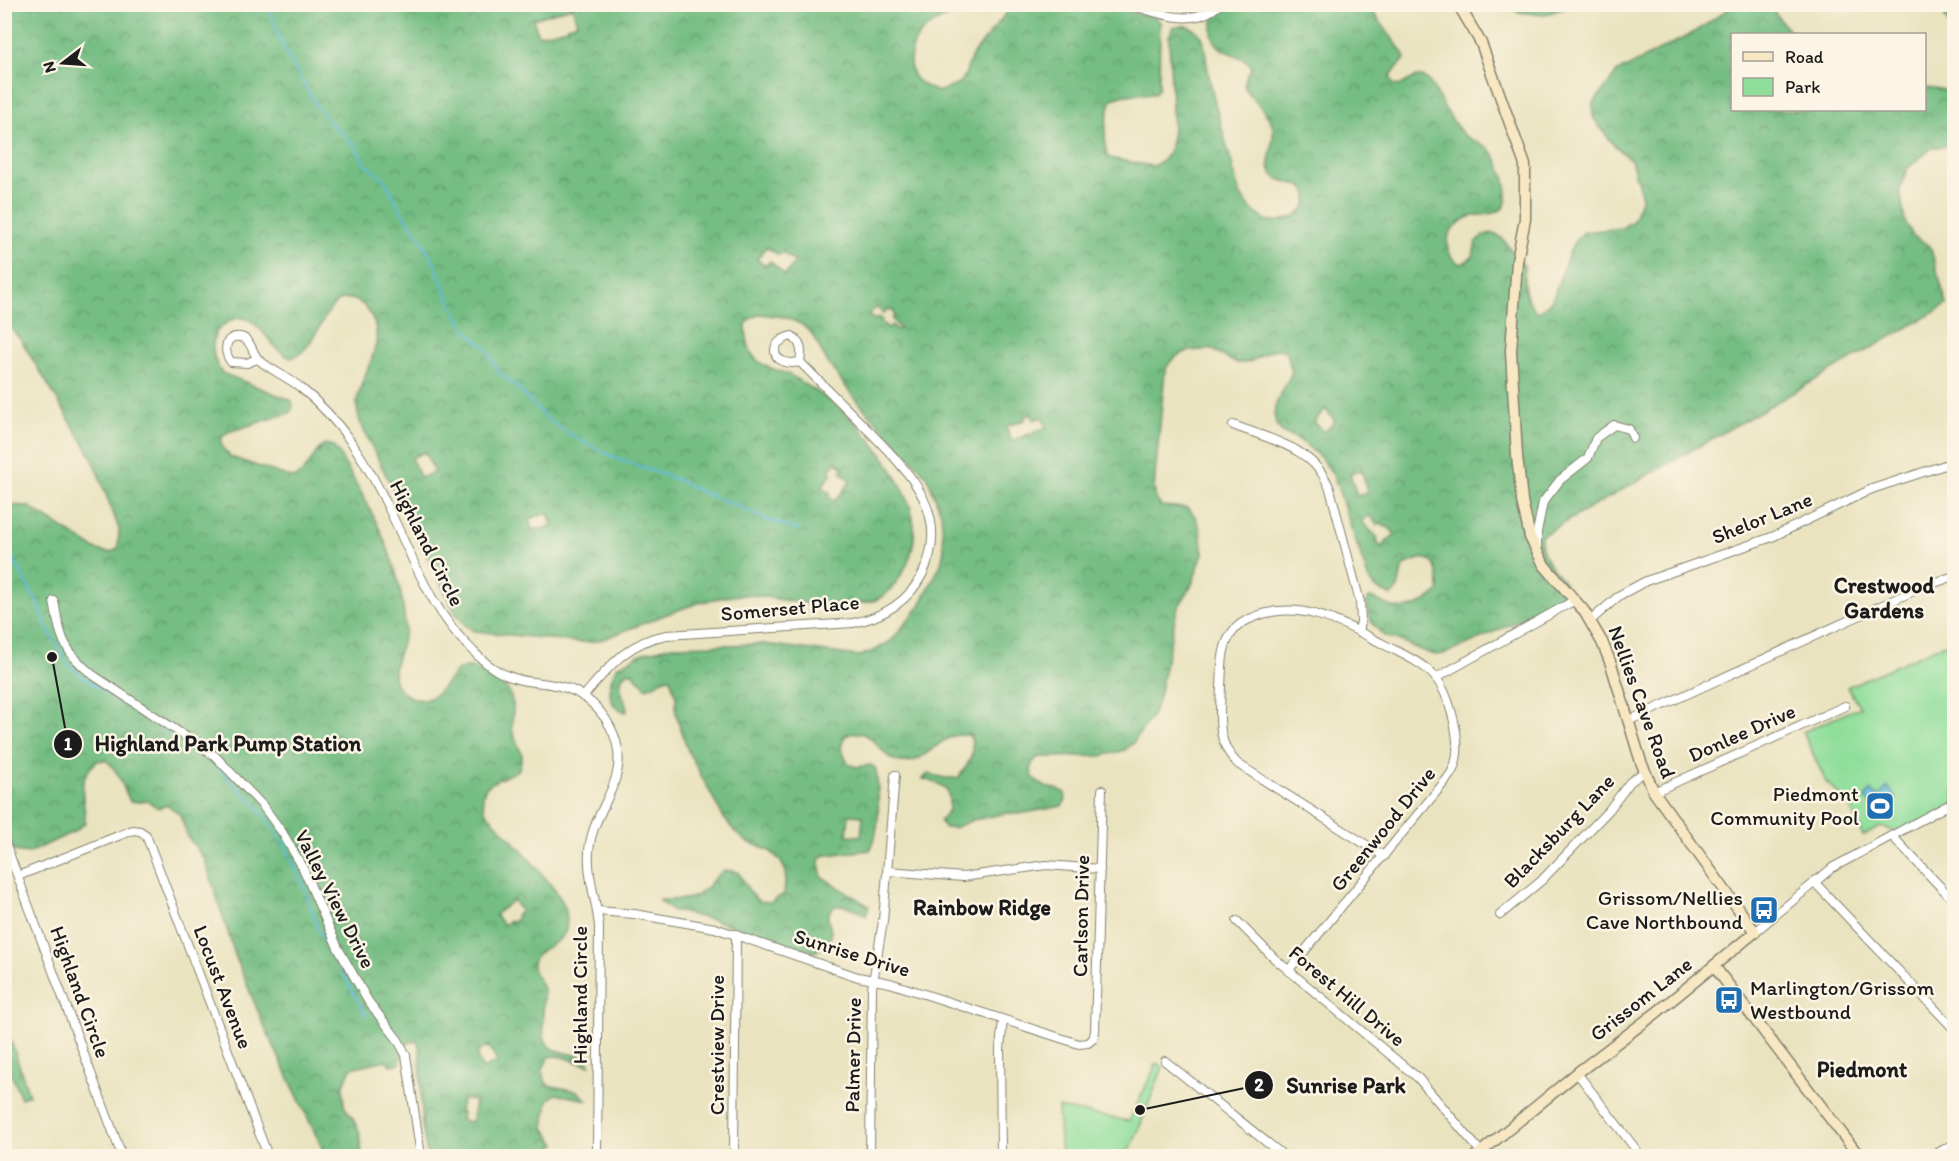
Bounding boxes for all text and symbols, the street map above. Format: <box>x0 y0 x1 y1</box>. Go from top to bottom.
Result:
north arrow <box>33 33 93 93</box>
legend <box>1731 33 1926 111</box>
text: Road <box>1785 46 1824 68</box>
text: N <box>38 59 60 75</box>
text: Park <box>1785 76 1820 98</box>
street label: Highland Circle <box>385 475 470 610</box>
street label: Shelor Lane <box>1708 486 1816 549</box>
district label: Crestwood Gardens <box>1834 572 1934 624</box>
street label: Somerset Place <box>720 589 860 626</box>
street label: Nellies Cave Road <box>1603 622 1682 781</box>
street label: Donlee Drive <box>1684 698 1799 767</box>
callout: Highland Park Pump Station <box>53 724 373 764</box>
text: Highland Park Pump Station <box>95 730 362 757</box>
text: 1 <box>64 733 73 755</box>
street label: Greenwood Drive <box>1325 761 1440 896</box>
street label: Blacksburg Lane <box>1498 768 1619 893</box>
place label: Piedmont Community Pool <box>1710 781 1859 830</box>
sports icon: Piedmont Community Pool <box>1864 790 1896 822</box>
street label: Valley View Drive <box>290 825 381 972</box>
street label: Carlson Drive <box>1067 855 1094 977</box>
place label: Grissom/Nellies Cave Northbound <box>1586 885 1743 934</box>
district label: Rainbow Ridge <box>913 894 1051 921</box>
bus stop icon: Grissom/Nellies Cave Northbound <box>1748 894 1780 926</box>
street label: Locust Avenue <box>188 921 259 1052</box>
street label: Highland Circle <box>45 922 116 1061</box>
street label: Sunrise Drive <box>791 923 913 982</box>
street label: Highland Circle <box>567 926 592 1064</box>
street label: Forest Hill Drive <box>1284 940 1411 1052</box>
street label: Grissom Lane <box>1585 951 1697 1046</box>
street label: Crestview Drive <box>704 975 729 1115</box>
place label: Marlington/Grissom Westbound <box>1750 975 1935 1024</box>
bus stop icon: Marlington/Grissom Westbound <box>1713 984 1745 1016</box>
street label: Palmer Drive <box>839 997 866 1113</box>
district label: Piedmont <box>1817 1056 1908 1083</box>
callout: Sunrise Park <box>1244 1065 1417 1105</box>
text: Sunrise Park <box>1286 1072 1407 1099</box>
text: 2 <box>1254 1074 1264 1096</box>

